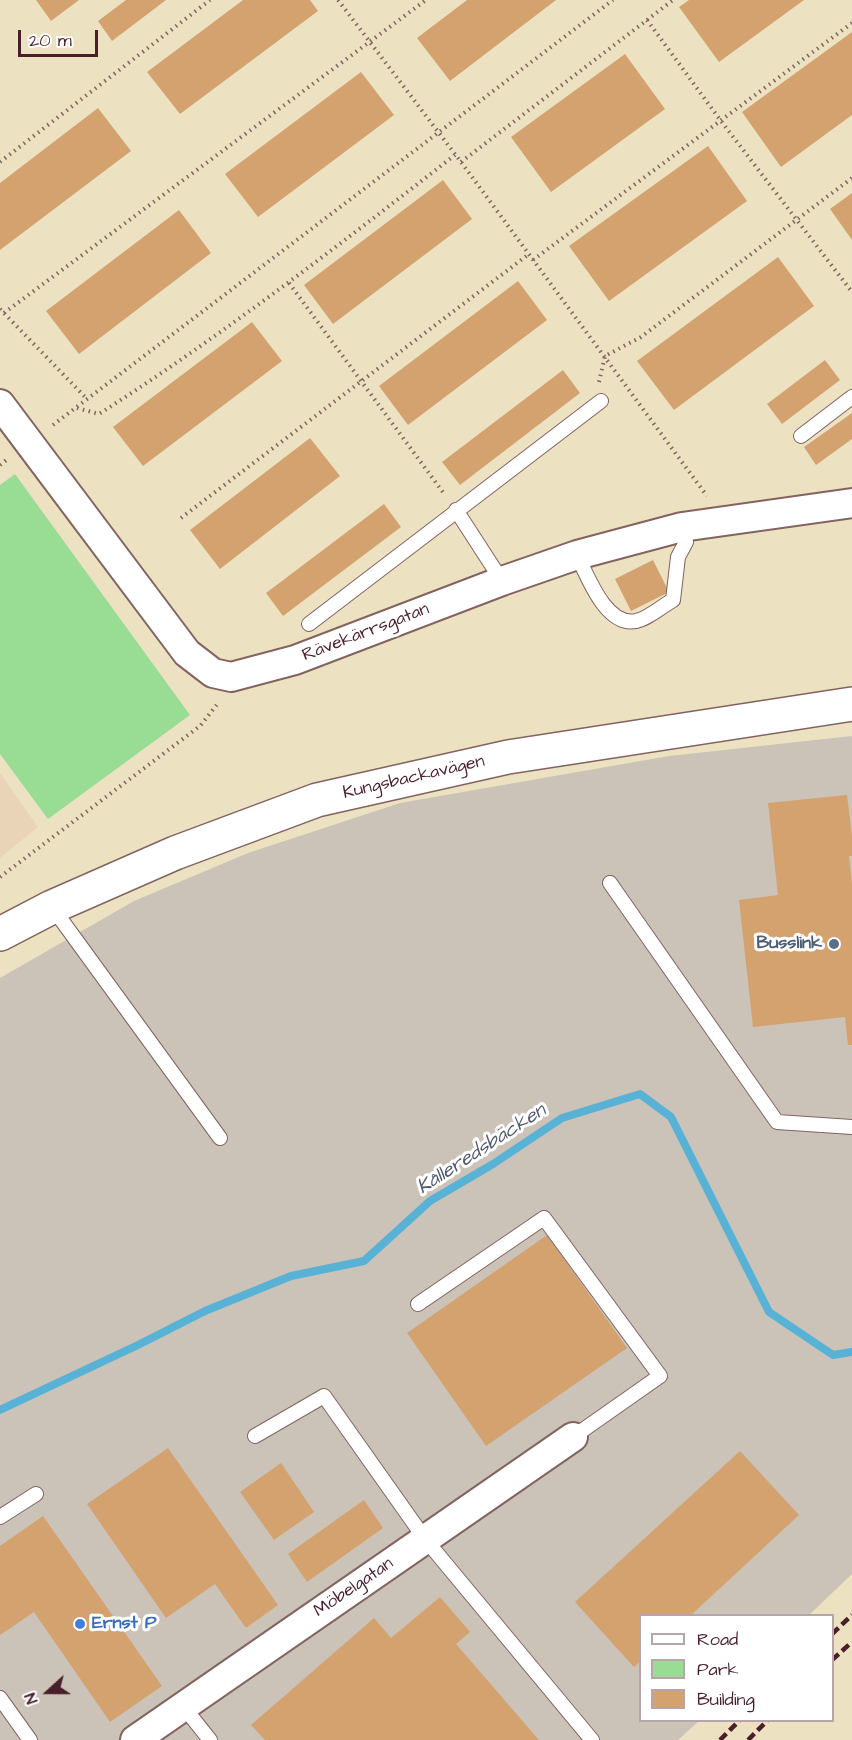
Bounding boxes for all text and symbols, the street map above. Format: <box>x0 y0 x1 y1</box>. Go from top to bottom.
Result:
scale bar <box>21 18 100 56</box>
text: 20 m <box>29 28 72 53</box>
street label: Rävekärrsgatan <box>300 599 432 667</box>
street label: Kungsbackavägen <box>341 751 487 805</box>
place label: Busslink <box>756 933 822 955</box>
marker: Busslink <box>827 937 841 951</box>
water label: Kålleredsbäcken <box>413 1099 551 1201</box>
street label: Möbelgatan <box>310 1553 398 1623</box>
place label: Ernst P <box>92 1613 157 1635</box>
legend <box>639 1614 834 1722</box>
marker: Ernst P <box>73 1617 87 1631</box>
text: Road <box>697 1627 738 1652</box>
text: Park <box>697 1657 739 1682</box>
north arrow <box>18 1662 78 1722</box>
text: Building <box>697 1687 755 1712</box>
text: N <box>19 1690 43 1707</box>

